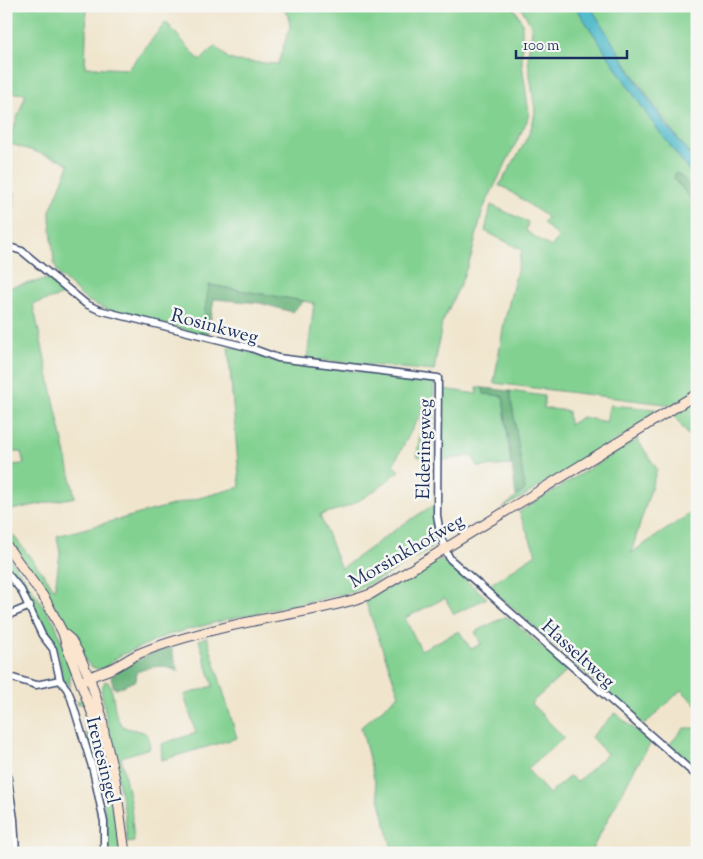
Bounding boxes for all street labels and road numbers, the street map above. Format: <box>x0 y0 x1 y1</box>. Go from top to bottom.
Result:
street label: Rosinkweg <box>168 303 261 352</box>
street label: Elderingweg <box>411 399 440 500</box>
street label: Morsinkhofweg <box>345 508 470 596</box>
street label: Hasseltweg <box>535 614 620 695</box>
street label: Irenesingel <box>78 714 125 807</box>

